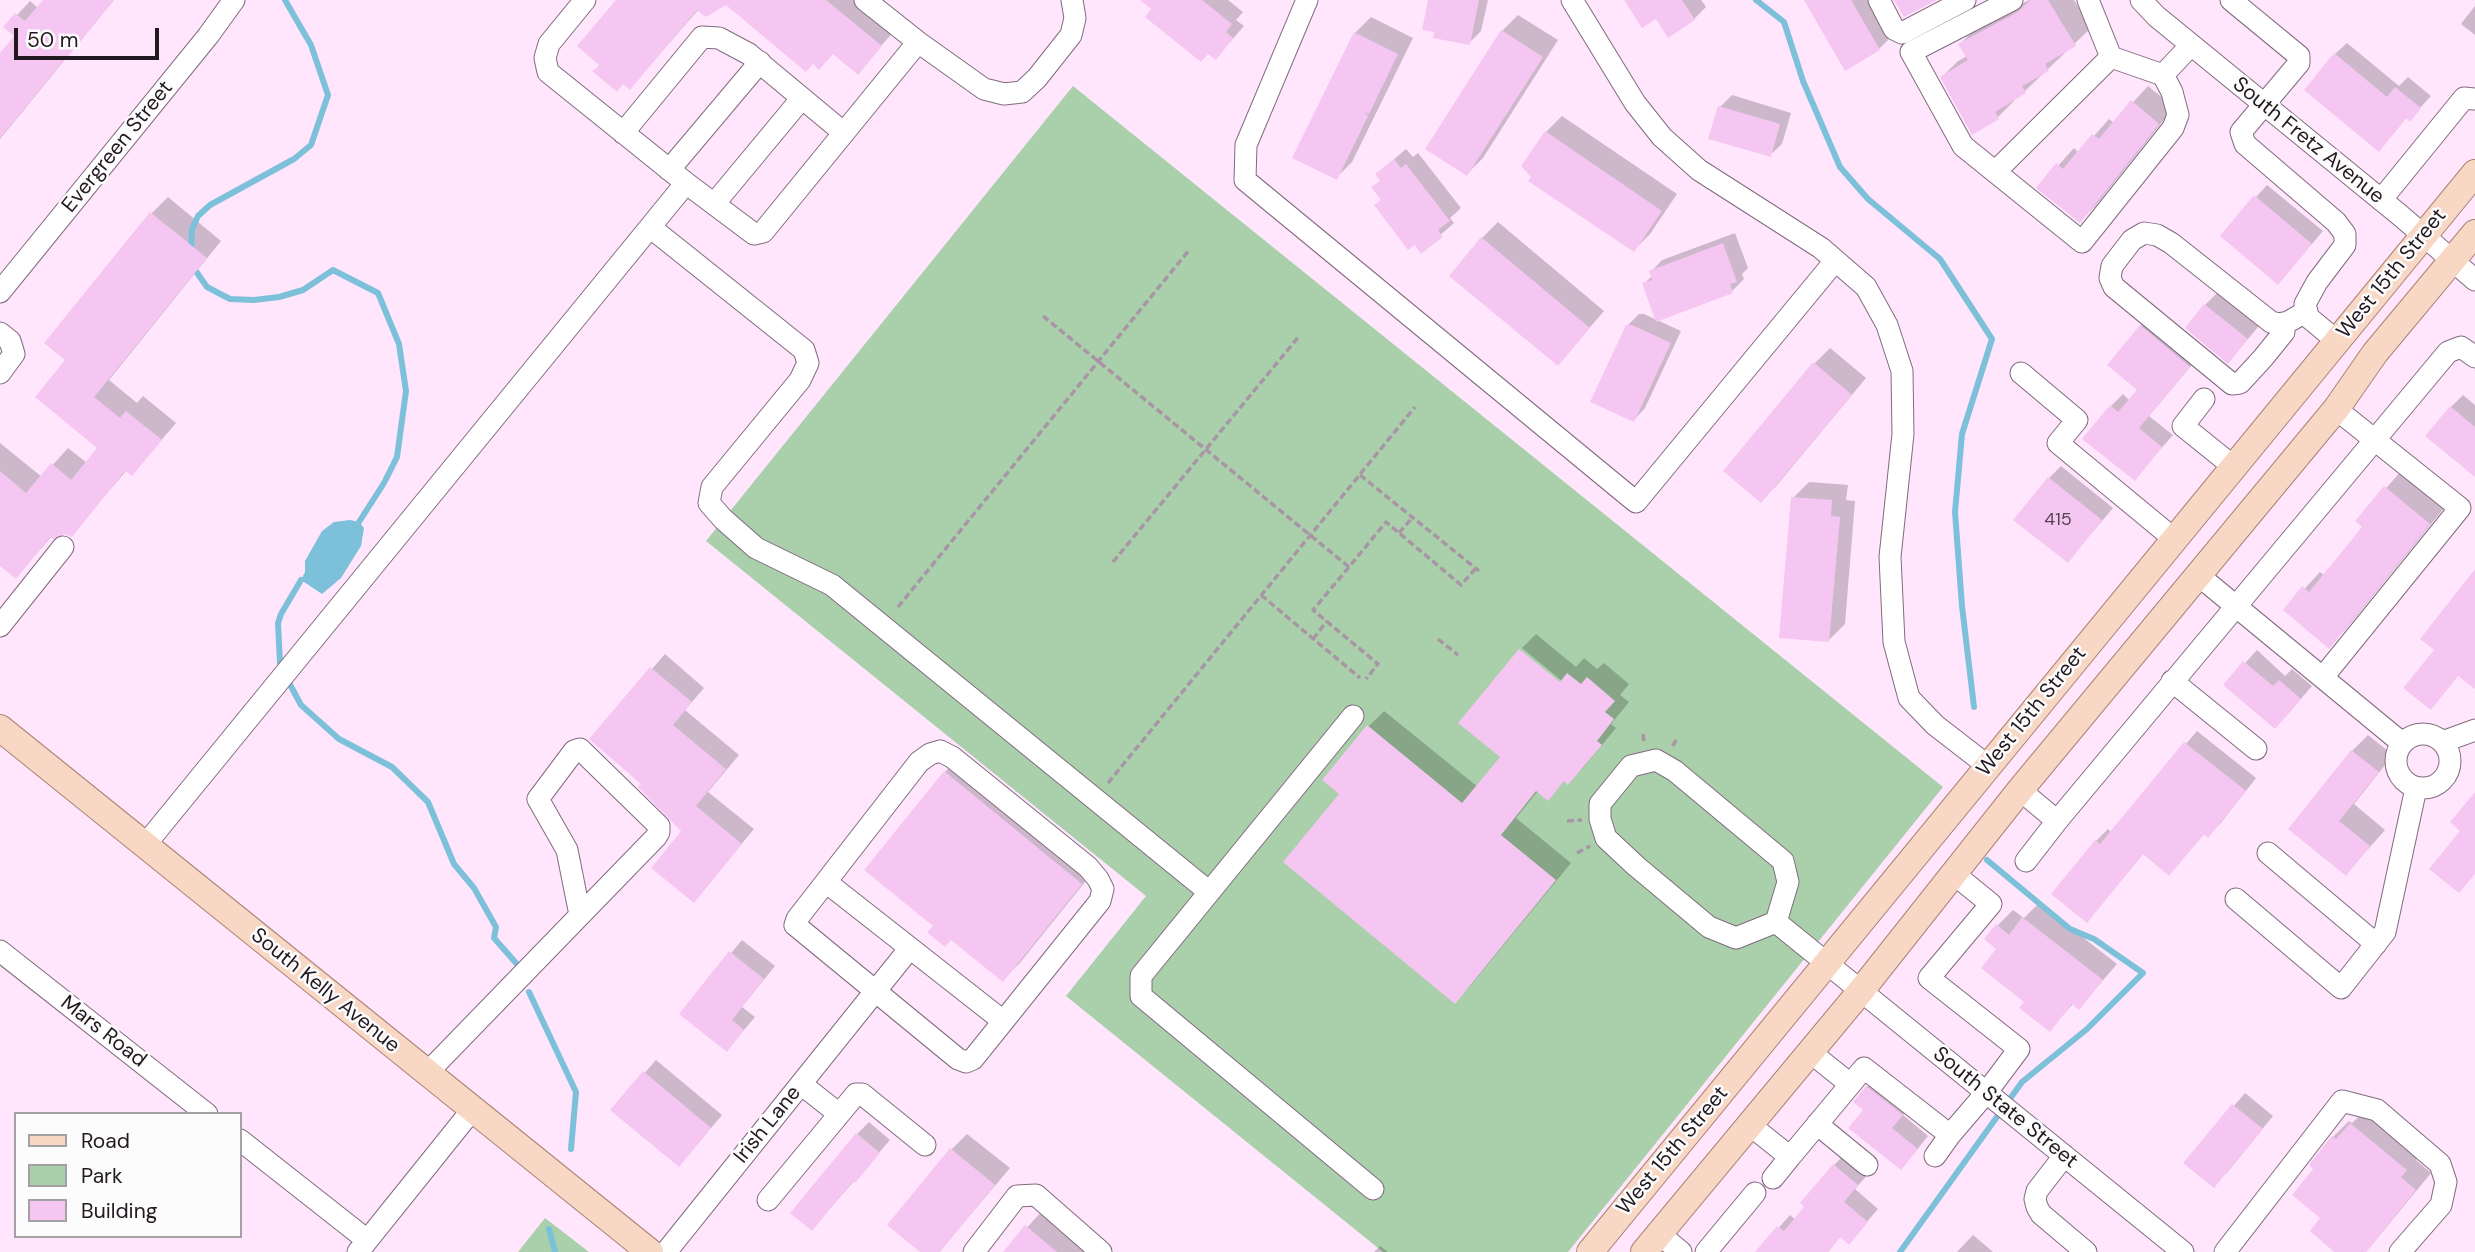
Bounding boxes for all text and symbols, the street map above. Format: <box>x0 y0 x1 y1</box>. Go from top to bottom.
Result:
scale bar <box>18 14 163 58</box>
text: 50 m <box>27 26 78 54</box>
street label: South Fretz Avenue <box>2227 72 2389 210</box>
street label: Evergreen Street <box>57 76 179 218</box>
street label: West 15th Street <box>2332 204 2452 344</box>
house number: 415 <box>2044 509 2072 531</box>
street label: West 15th Street <box>1972 642 2092 782</box>
street label: South Kelly Avenue <box>246 923 404 1059</box>
street label: Mars Road <box>55 991 151 1073</box>
street label: South State Street <box>1927 1042 2083 1174</box>
street label: Irish Lane <box>729 1081 807 1169</box>
street label: West 15th Street <box>1612 1082 1734 1220</box>
legend <box>14 1112 242 1238</box>
text: Road <box>81 1127 130 1155</box>
text: Park <box>81 1162 122 1190</box>
text: Building <box>81 1197 157 1225</box>

